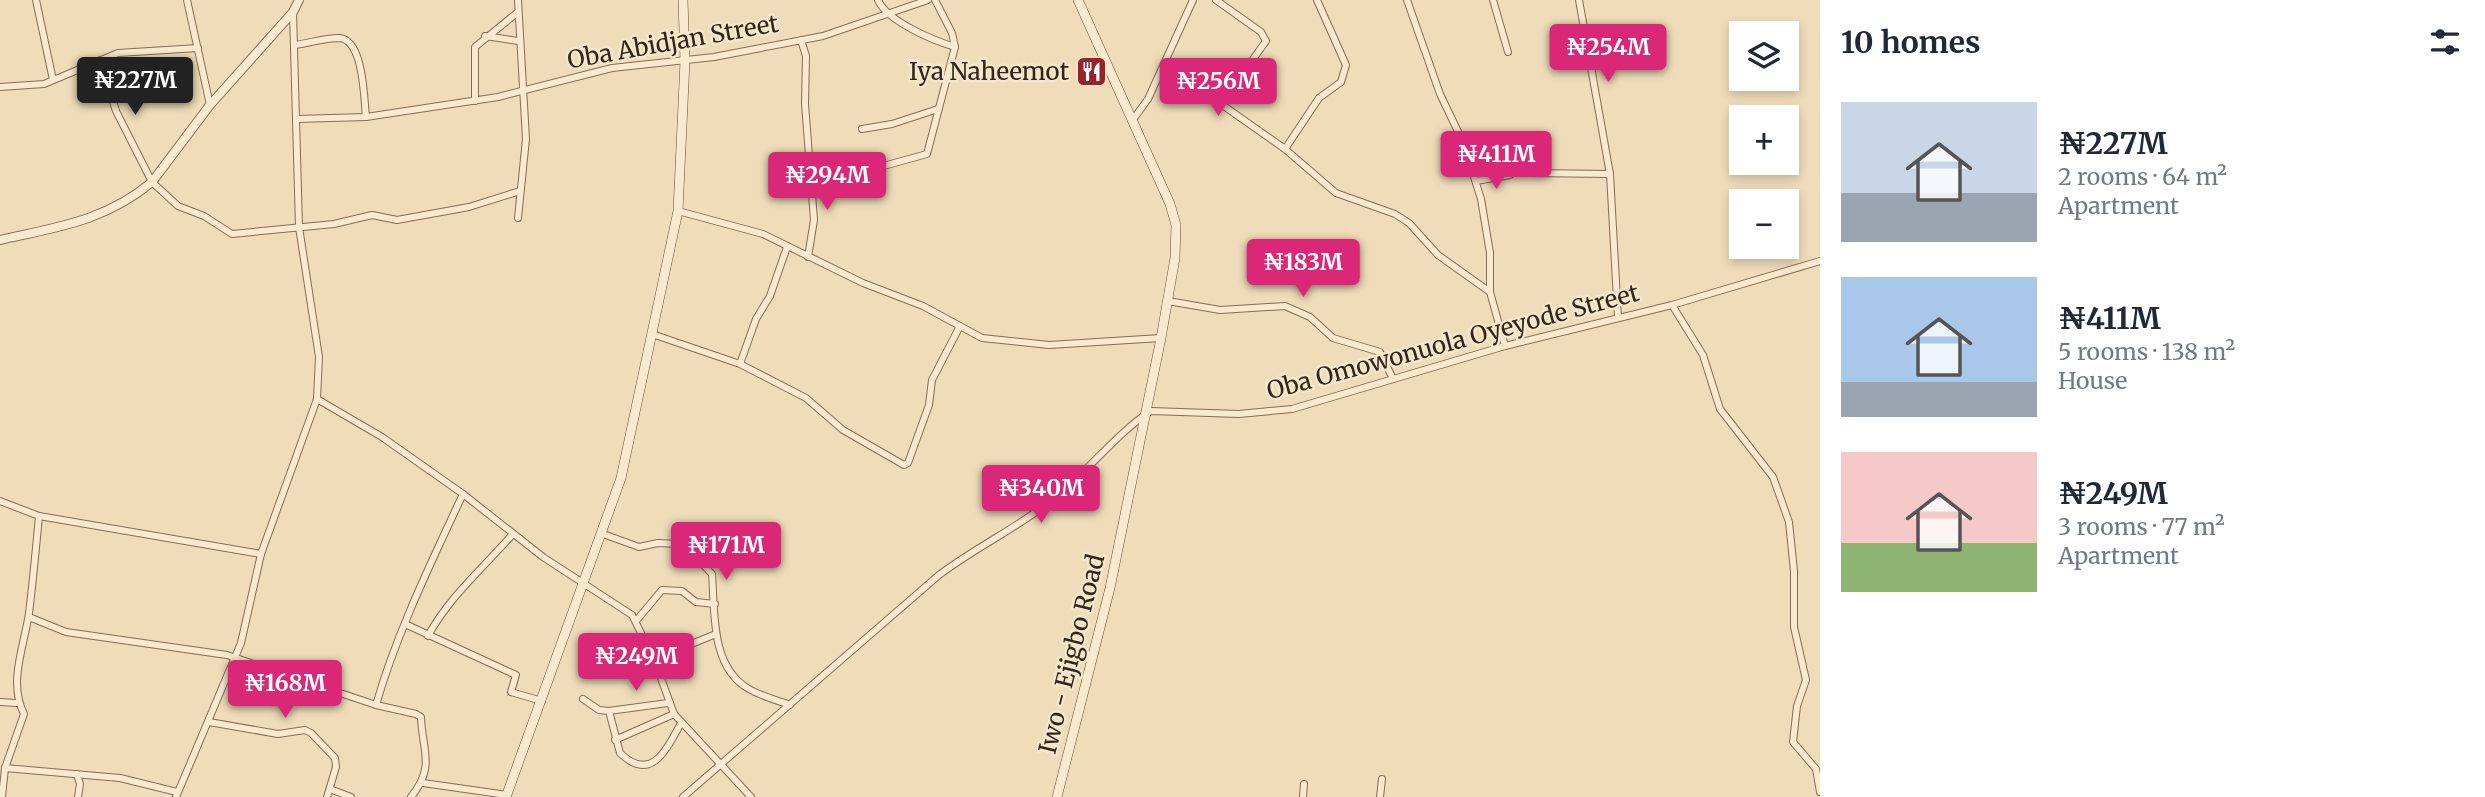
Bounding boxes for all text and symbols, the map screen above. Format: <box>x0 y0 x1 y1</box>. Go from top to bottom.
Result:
street label: Oba Abidjan Street <box>565 8 782 75</box>
map controls <box>1729 21 1799 259</box>
button: layers <box>1729 21 1799 91</box>
text: 10 homes <box>1841 23 1981 61</box>
icon: filters <box>2426 23 2464 61</box>
pin: ₦254M <box>1559 24 1657 84</box>
text: ₦254M <box>1566 32 1650 61</box>
restaurant icon: Iya Naheemot <box>1075 55 1109 89</box>
place label: Iya Naheemot <box>909 56 1070 87</box>
pin: ₦227M <box>86 58 184 117</box>
pin: ₦256M <box>1169 58 1267 118</box>
text: ₦227M <box>93 65 177 94</box>
text: ₦256M <box>1176 66 1260 95</box>
button: + <box>1729 105 1799 175</box>
text: ₦227M <box>2058 124 2168 162</box>
icon: home <box>1897 130 1981 214</box>
pin: ₦411M <box>1447 132 1545 191</box>
text: ₦411M <box>1457 139 1535 168</box>
pin: ₦294M <box>778 152 876 212</box>
text: ₦294M <box>784 160 870 189</box>
text: 2 rooms · 64 m² <box>2058 162 2227 191</box>
button: − <box>1729 189 1799 259</box>
text: Apartment <box>2058 191 2179 220</box>
pin: ₦183M <box>1254 240 1352 299</box>
text: ₦183M <box>1263 247 1343 276</box>
street label: Oba Omowonuola Oyeyode Street <box>1263 277 1643 406</box>
text: ₦411M <box>2058 299 2161 337</box>
icon: home <box>1897 305 1981 389</box>
text: 5 rooms · 138 m² <box>2058 337 2235 366</box>
text: House <box>2058 366 2127 395</box>
pin: ₦340M <box>992 466 1090 525</box>
text: ₦340M <box>998 473 1084 502</box>
text: ₦249M <box>2058 474 2168 512</box>
icon: home <box>1897 480 1981 564</box>
text: 3 rooms · 77 m² <box>2058 512 2225 541</box>
pin: ₦171M <box>677 522 775 582</box>
text: ₦171M <box>687 530 765 559</box>
text: Apartment <box>2058 541 2179 570</box>
street label: Iwo - Ejigbo Road <box>1032 551 1111 757</box>
pin: ₦249M <box>587 634 685 693</box>
text: ₦249M <box>594 641 678 670</box>
pin: ₦168M <box>236 660 334 720</box>
text: ₦168M <box>244 668 326 697</box>

